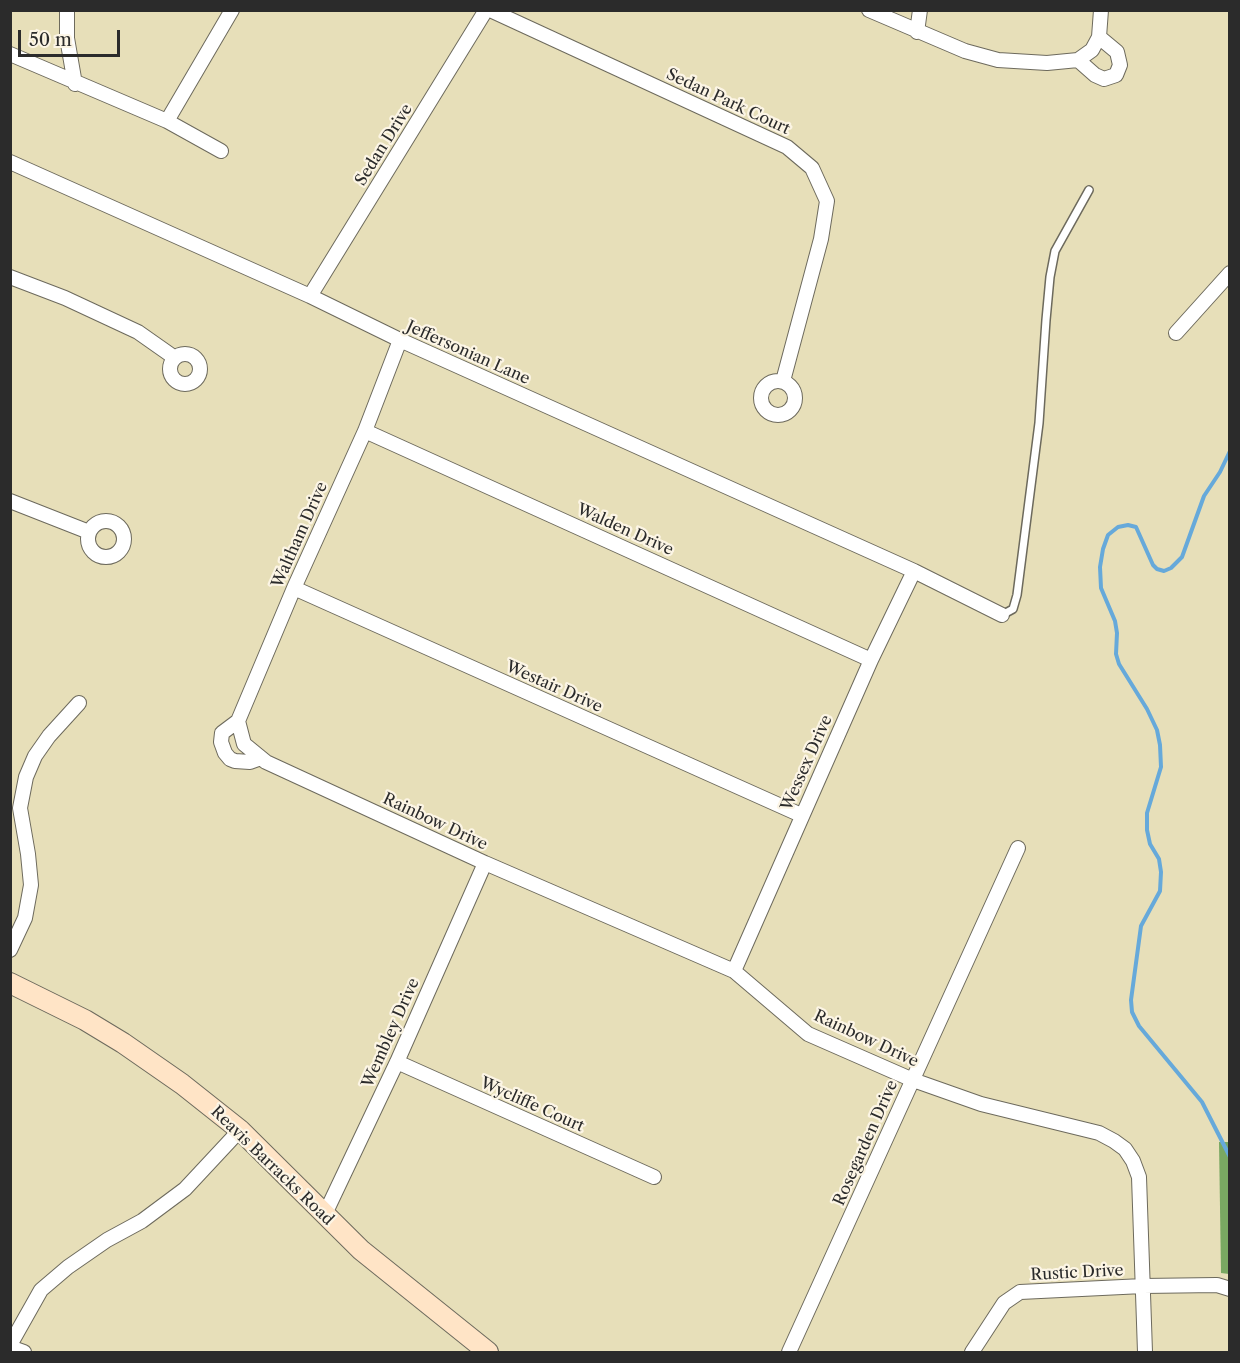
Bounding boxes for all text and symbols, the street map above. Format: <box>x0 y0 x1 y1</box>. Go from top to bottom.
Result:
scale bar <box>21 18 123 56</box>
text: 50 m <box>29 29 72 51</box>
street label: Sedan Park Court <box>663 65 793 139</box>
street label: Sedan Drive <box>351 101 417 189</box>
street label: Jeffersonian Lane <box>403 317 533 389</box>
street label: Waltham Drive <box>268 479 332 591</box>
street label: Walden Drive <box>574 500 676 560</box>
street label: Westair Drive <box>503 657 605 717</box>
street label: Wessex Drive <box>777 712 837 814</box>
street label: Rainbow Drive <box>380 789 490 855</box>
street label: Wembley Drive <box>358 975 424 1091</box>
street label: Rainbow Drive <box>811 1006 921 1072</box>
street label: Wycliffe Court <box>477 1074 587 1136</box>
street label: Rosegarden Drive <box>830 1077 902 1209</box>
street label: Reavis Barracks Road <box>207 1102 337 1230</box>
street label: Rustic Drive <box>1030 1261 1124 1285</box>

